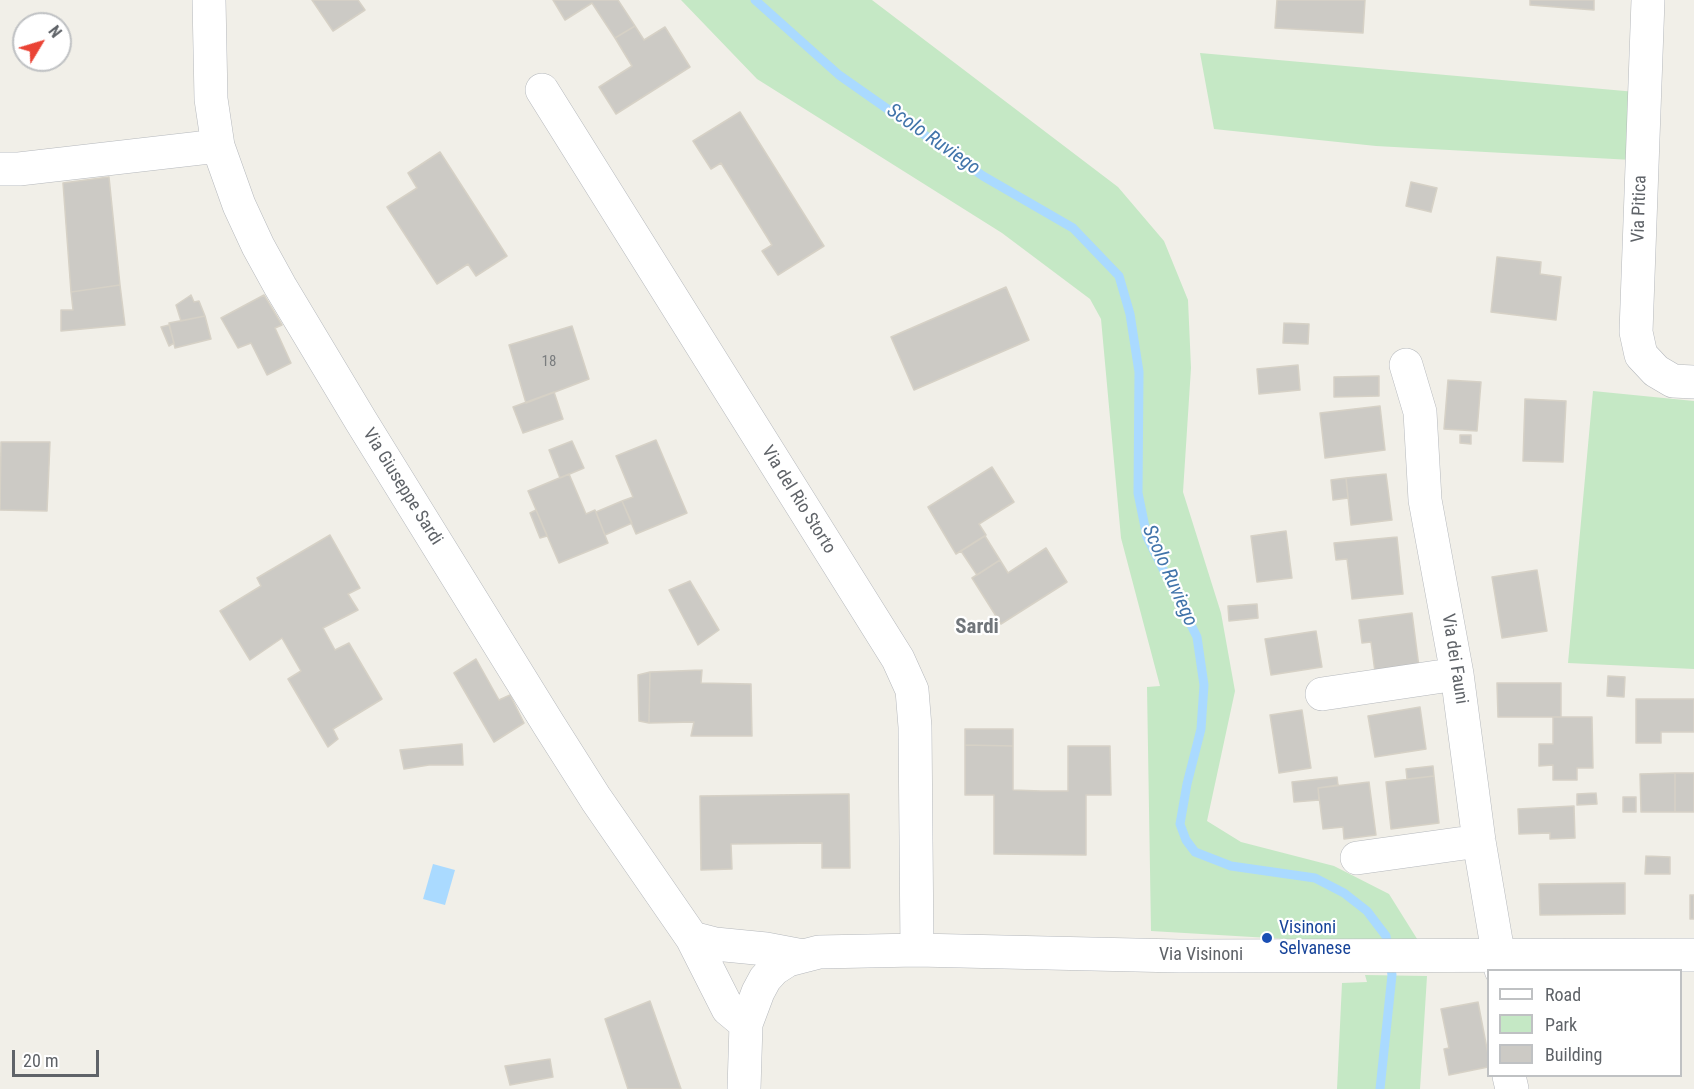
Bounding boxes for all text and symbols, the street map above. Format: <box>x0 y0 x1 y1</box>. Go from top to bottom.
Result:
north arrow <box>12 12 72 72</box>
text: N <box>44 22 65 42</box>
water label: Scolo Ruviego <box>882 99 984 181</box>
street label: Via Pitica <box>1628 175 1652 243</box>
house number: 18 <box>542 353 556 371</box>
street label: Via Giuseppe Sardi <box>357 425 447 549</box>
street label: Via del Rio Storto <box>756 442 840 558</box>
water label: Scolo Ruviego <box>1136 522 1202 630</box>
street label: Via dei Fauni <box>1436 612 1472 706</box>
district label: Sardi <box>955 615 999 641</box>
place label: Visinoni Selvanese <box>1279 917 1351 960</box>
marker: Visinoni Selvanese <box>1260 931 1274 945</box>
street label: Via Visinoni <box>1159 944 1243 966</box>
legend <box>1487 969 1682 1077</box>
text: Road <box>1545 984 1581 1005</box>
text: Park <box>1545 1014 1577 1035</box>
scale bar <box>15 1038 102 1076</box>
text: Building <box>1545 1044 1602 1065</box>
text: 20 m <box>23 1050 58 1071</box>

